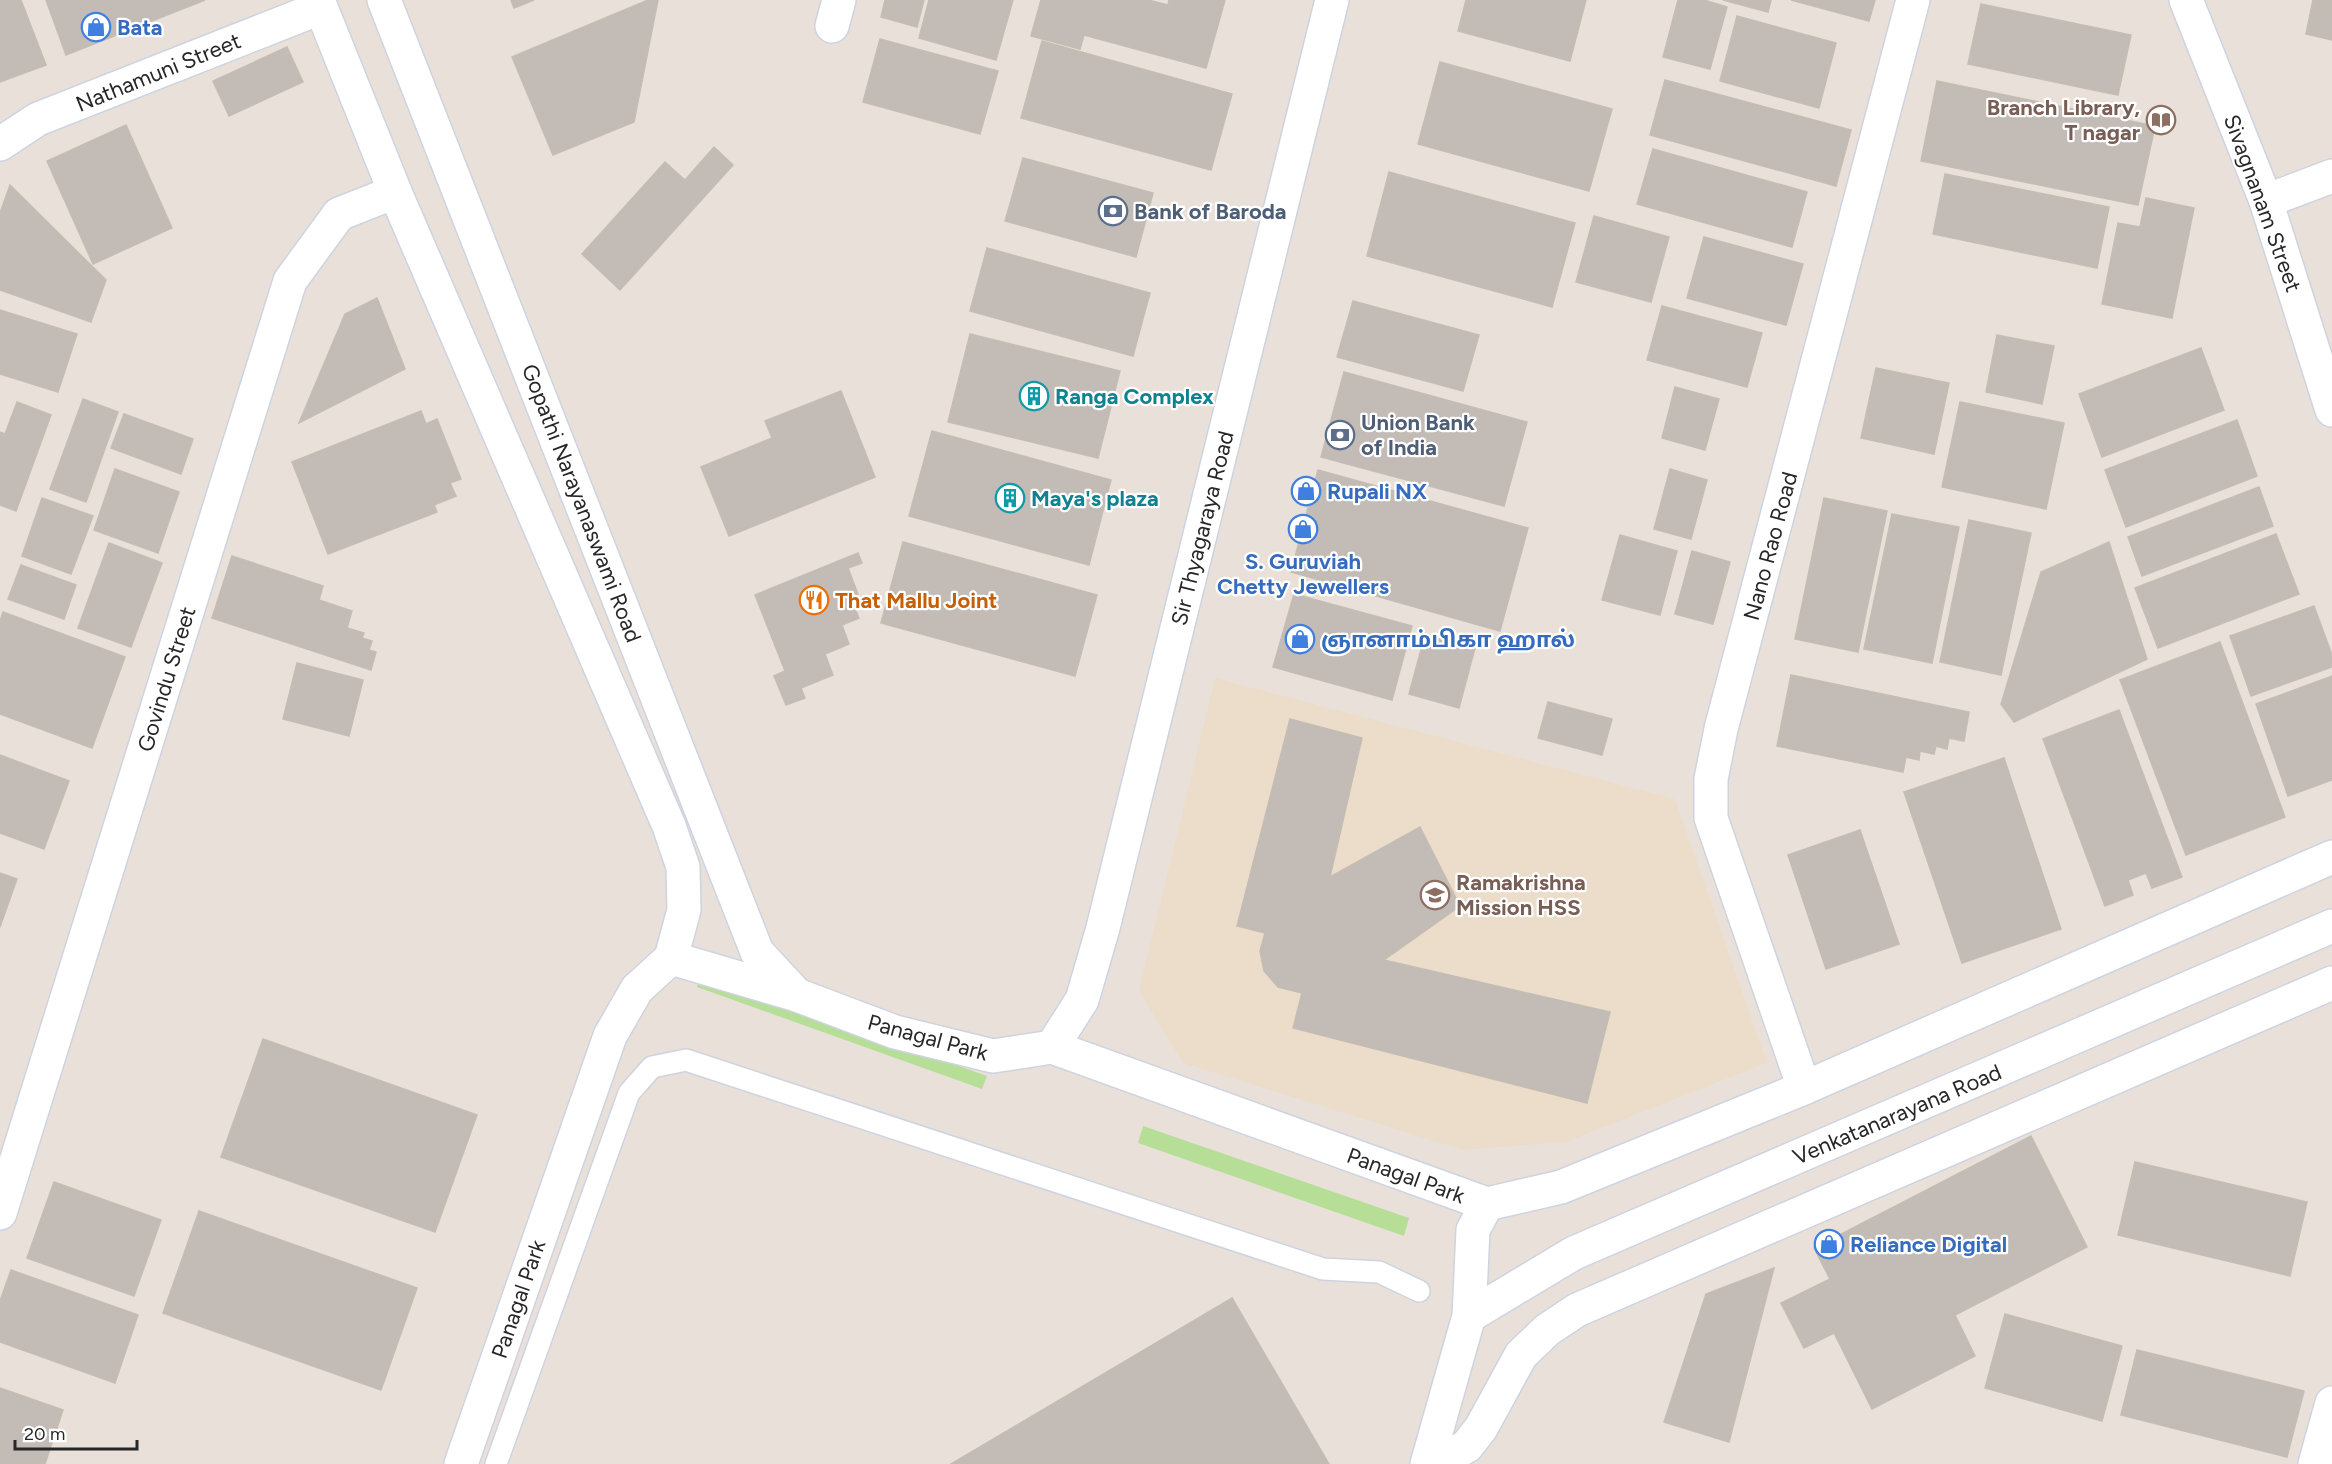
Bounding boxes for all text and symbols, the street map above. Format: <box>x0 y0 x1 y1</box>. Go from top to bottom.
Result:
shop icon: Bata <box>80 11 112 43</box>
place label: Bata <box>117 14 163 41</box>
street label: Nathamuni Street <box>72 27 245 118</box>
place label: Branch Library, T nagar <box>1987 94 2141 146</box>
library icon: Branch Library, T nagar <box>2145 104 2177 136</box>
street label: Sivagnanam Street <box>2218 111 2307 296</box>
bank icon: Bank of Baroda <box>1097 195 1129 227</box>
place label: Bank of Baroda <box>1134 198 1287 225</box>
street label: Gopathi Narayanaswami Road <box>516 360 647 646</box>
building icon: Ranga Complex <box>1018 380 1050 412</box>
place label: Ranga Complex <box>1055 383 1214 410</box>
place label: Union Bank of India <box>1361 409 1475 461</box>
bank icon: Union Bank of India <box>1324 419 1356 451</box>
street label: Sir Thyagaraya Road <box>1165 428 1240 628</box>
street label: Nano Rao Road <box>1738 469 1803 623</box>
shop icon: Rupali NX <box>1290 475 1322 507</box>
place label: Rupali NX <box>1327 478 1427 505</box>
building icon: Maya's plaza <box>994 482 1026 514</box>
place label: Maya's plaza <box>1031 485 1159 512</box>
shop icon: S. Guruviah Chetty Jewellers <box>1287 513 1319 545</box>
place label: S. Guruviah Chetty Jewellers <box>1217 548 1389 600</box>
restaurant icon: That Mallu Joint <box>798 584 830 616</box>
place label: That Mallu Joint <box>835 587 998 614</box>
street label: Govindu Street <box>132 603 201 755</box>
shop icon: ஞானாம்பிகா ஹால் <box>1284 623 1316 655</box>
place label: ஞானாம்பிகா ஹால் <box>1321 626 1575 654</box>
place label: Ramakrishna Mission HSS <box>1456 869 1586 921</box>
school or university icon: Ramakrishna Mission HSS <box>1419 879 1451 911</box>
street label: Panagal Park <box>865 1008 991 1067</box>
street label: Venkatanarayana Road <box>1789 1058 2006 1171</box>
street label: Panagal Park <box>1343 1142 1469 1209</box>
shop icon: Reliance Digital <box>1813 1228 1845 1260</box>
place label: Reliance Digital <box>1850 1231 2007 1258</box>
street label: Panagal Park <box>486 1236 551 1362</box>
scale bar <box>15 1413 136 1451</box>
text: 20 m <box>24 1423 65 1445</box>

